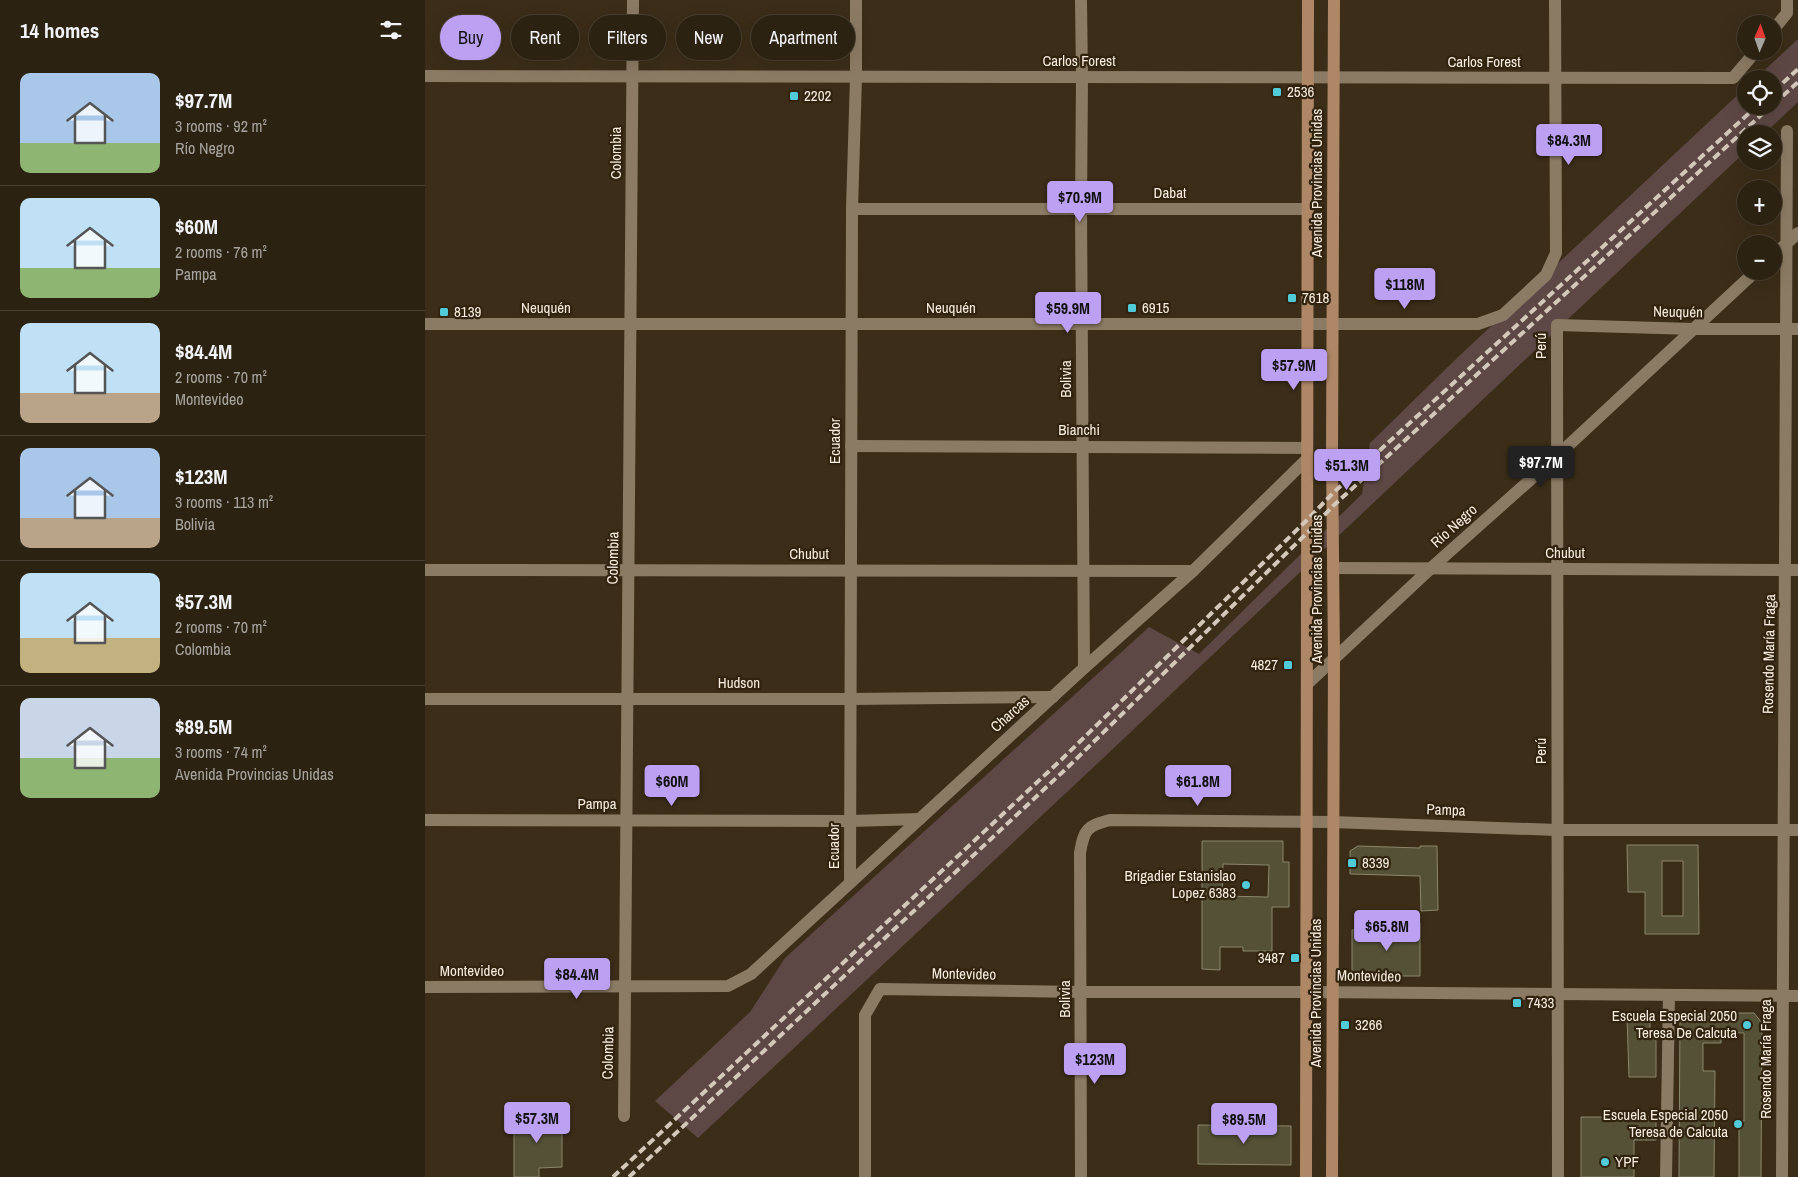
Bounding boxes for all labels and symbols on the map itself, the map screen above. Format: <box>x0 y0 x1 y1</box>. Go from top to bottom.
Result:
north arrow <box>1737 15 1783 60</box>
street label: Carlos Forest <box>1042 50 1116 71</box>
street label: Carlos Forest <box>1447 51 1521 72</box>
place label: 2536 <box>1287 81 1315 102</box>
place label: 2202 <box>804 85 832 106</box>
marker: 2536 <box>1271 86 1283 98</box>
marker: 2202 <box>788 90 800 102</box>
street label: Avenida Provincias Unidas <box>1306 109 1327 258</box>
pin: $84.3M <box>1528 124 1610 166</box>
street label: Colombia <box>605 127 626 179</box>
pin: $70.9M <box>1039 180 1121 223</box>
street label: Dabat <box>1154 182 1187 203</box>
pin: $118M <box>1370 268 1440 310</box>
place label: 7618 <box>1302 287 1330 308</box>
pin: $59.9M <box>1027 292 1109 334</box>
marker: 7618 <box>1286 292 1298 304</box>
street label: Neuquén <box>521 297 571 318</box>
street label: Neuquén <box>926 297 976 318</box>
place label: 6915 <box>1142 297 1170 318</box>
place label: 8139 <box>454 301 482 322</box>
street label: Neuquén <box>1653 301 1703 322</box>
marker: 6915 <box>1126 302 1138 314</box>
marker: 8139 <box>438 306 450 318</box>
street label: Perú <box>1530 333 1551 359</box>
pin: $57.9M <box>1253 348 1335 391</box>
street label: Bolivia <box>1055 360 1076 398</box>
street label: Ecuador <box>824 418 845 464</box>
street label: Bianchi <box>1058 419 1100 440</box>
pin: $97.7M <box>1500 446 1582 488</box>
pin: $51.3M <box>1306 448 1388 491</box>
street label: Río Negro <box>1426 499 1482 552</box>
street label: Avenida Provincias Unidas <box>1306 515 1327 664</box>
street label: Colombia <box>602 531 623 584</box>
street label: Chubut <box>1545 542 1585 563</box>
street label: Chubut <box>789 543 829 564</box>
street label: Rosendo María Fraga <box>1757 594 1780 714</box>
place label: 4827 <box>1251 654 1278 675</box>
marker: 4827 <box>1282 659 1294 671</box>
street label: Hudson <box>718 672 760 693</box>
street label: Charcas <box>986 691 1034 737</box>
street label: Perú <box>1530 738 1551 764</box>
pin: $60M <box>642 764 702 807</box>
pin: $61.8M <box>1157 764 1239 807</box>
street label: Pampa <box>578 793 617 814</box>
street label: Pampa <box>1426 798 1466 821</box>
street label: Ecuador <box>823 823 844 869</box>
place label: 8339 <box>1362 852 1390 873</box>
marker: 8339 <box>1346 857 1358 869</box>
place label: Brigadier Estanislao Lopez 6383 <box>1125 865 1236 903</box>
marker: Brigadier Estanislao Lopez 6383 <box>1240 879 1252 891</box>
pin: $65.8M <box>1346 910 1428 952</box>
street label: Avenida Provincias Unidas <box>1305 919 1326 1068</box>
place label: 3487 <box>1258 947 1285 968</box>
marker: 3487 <box>1289 952 1301 964</box>
pin: $84.4M <box>536 958 618 1000</box>
street label: Montevideo <box>440 960 504 981</box>
street label: Montevideo <box>932 962 996 985</box>
street label: Montevideo <box>1337 964 1401 987</box>
street label: Bolivia <box>1054 980 1075 1018</box>
place label: 7433 <box>1527 992 1555 1013</box>
marker: 7433 <box>1511 997 1523 1009</box>
street label: Rosendo María Fraga <box>1755 999 1776 1119</box>
place label: Escuela Especial 2050 Teresa De Calcuta <box>1612 1005 1737 1043</box>
place label: 3266 <box>1355 1014 1383 1035</box>
marker: 3266 <box>1339 1019 1351 1031</box>
marker: Escuela Especial 2050 Teresa De Calcuta <box>1741 1019 1753 1031</box>
street label: Colombia <box>597 1026 618 1079</box>
pin: $123M <box>1060 1042 1130 1085</box>
pin: $57.3M <box>496 1102 578 1144</box>
pin: $89.5M <box>1203 1102 1285 1145</box>
place label: Escuela Especial 2050 Teresa de Calcuta <box>1603 1104 1728 1142</box>
marker: Escuela Especial 2050 Teresa de Calcuta <box>1732 1118 1744 1130</box>
place label: YPF <box>1615 1151 1639 1172</box>
marker: YPF <box>1599 1156 1611 1168</box>

